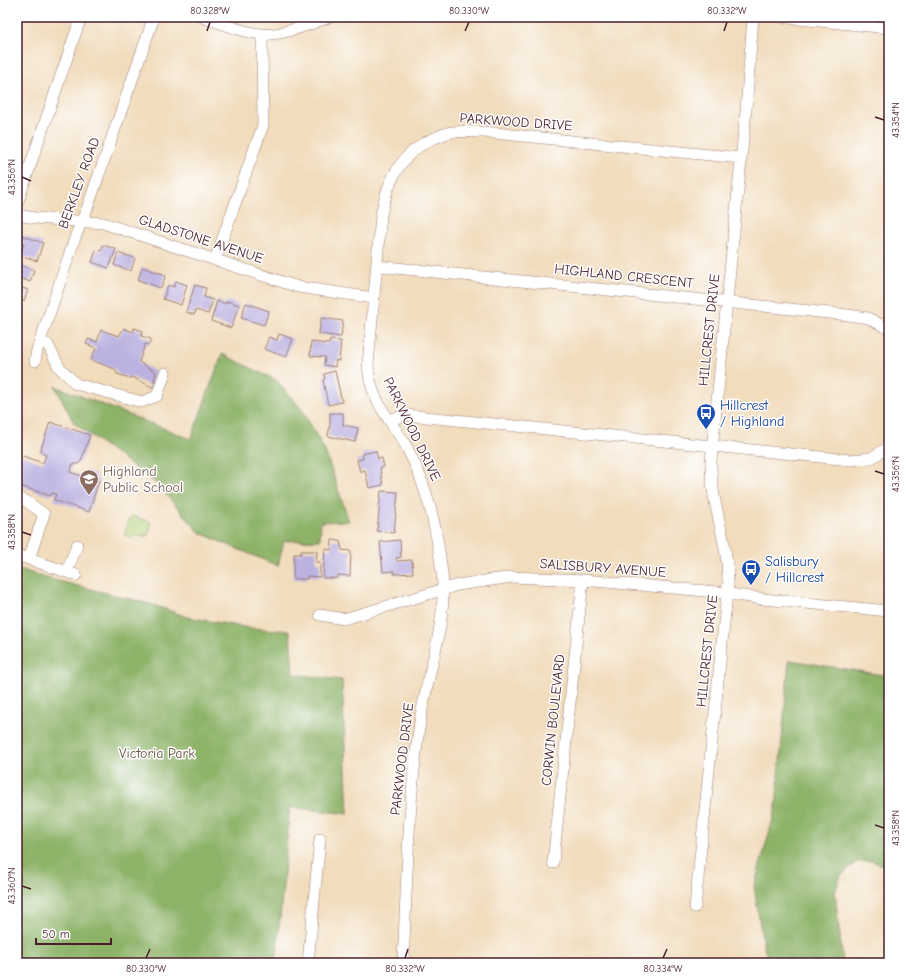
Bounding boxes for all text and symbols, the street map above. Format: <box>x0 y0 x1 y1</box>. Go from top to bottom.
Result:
text: 80.328°W <box>190 5 230 17</box>
text: 80.330°W <box>449 5 489 17</box>
text: 80.332°W <box>707 5 747 17</box>
text: 43.354°N <box>890 102 902 138</box>
street label: PARKWOOD DRIVE <box>459 110 573 134</box>
street label: BERKLEY ROAD <box>55 135 103 231</box>
text: 43.356°N <box>6 159 18 195</box>
street label: GLADSTONE AVENUE <box>136 211 266 267</box>
street label: HIGHLAND CRESCENT <box>554 260 695 292</box>
street label: HILLCREST DRIVE <box>695 273 723 387</box>
street label: PARKWOOD DRIVE <box>380 374 444 484</box>
place label: Hillcrest / Highland <box>720 397 784 430</box>
bus stop icon: Hillcrest / Highland <box>695 402 717 430</box>
text: 43.356°N <box>890 456 902 492</box>
place label: Highland Public School <box>103 463 183 496</box>
school or university icon: Highland Public School <box>78 468 100 496</box>
text: 43.358°N <box>6 514 18 550</box>
place label: Salisbury / Hillcrest <box>765 553 825 586</box>
street label: SALISBURY AVENUE <box>539 555 667 581</box>
bus stop icon: Salisbury / Hillcrest <box>740 558 762 586</box>
street label: HILLCREST DRIVE <box>693 594 721 708</box>
street label: CORWIN BOULEVARD <box>538 653 568 787</box>
street label: PARKWOOD DRIVE <box>387 702 417 816</box>
park label: Victoria Park <box>119 745 195 762</box>
text: 43.358°N <box>890 810 902 846</box>
text: 43.360°N <box>6 867 18 905</box>
scale bar <box>36 920 111 946</box>
text: 50 m <box>42 927 70 941</box>
text: 80.330°W <box>126 963 166 975</box>
text: 80.332°W <box>385 963 425 975</box>
text: 80.334°W <box>644 963 683 975</box>

